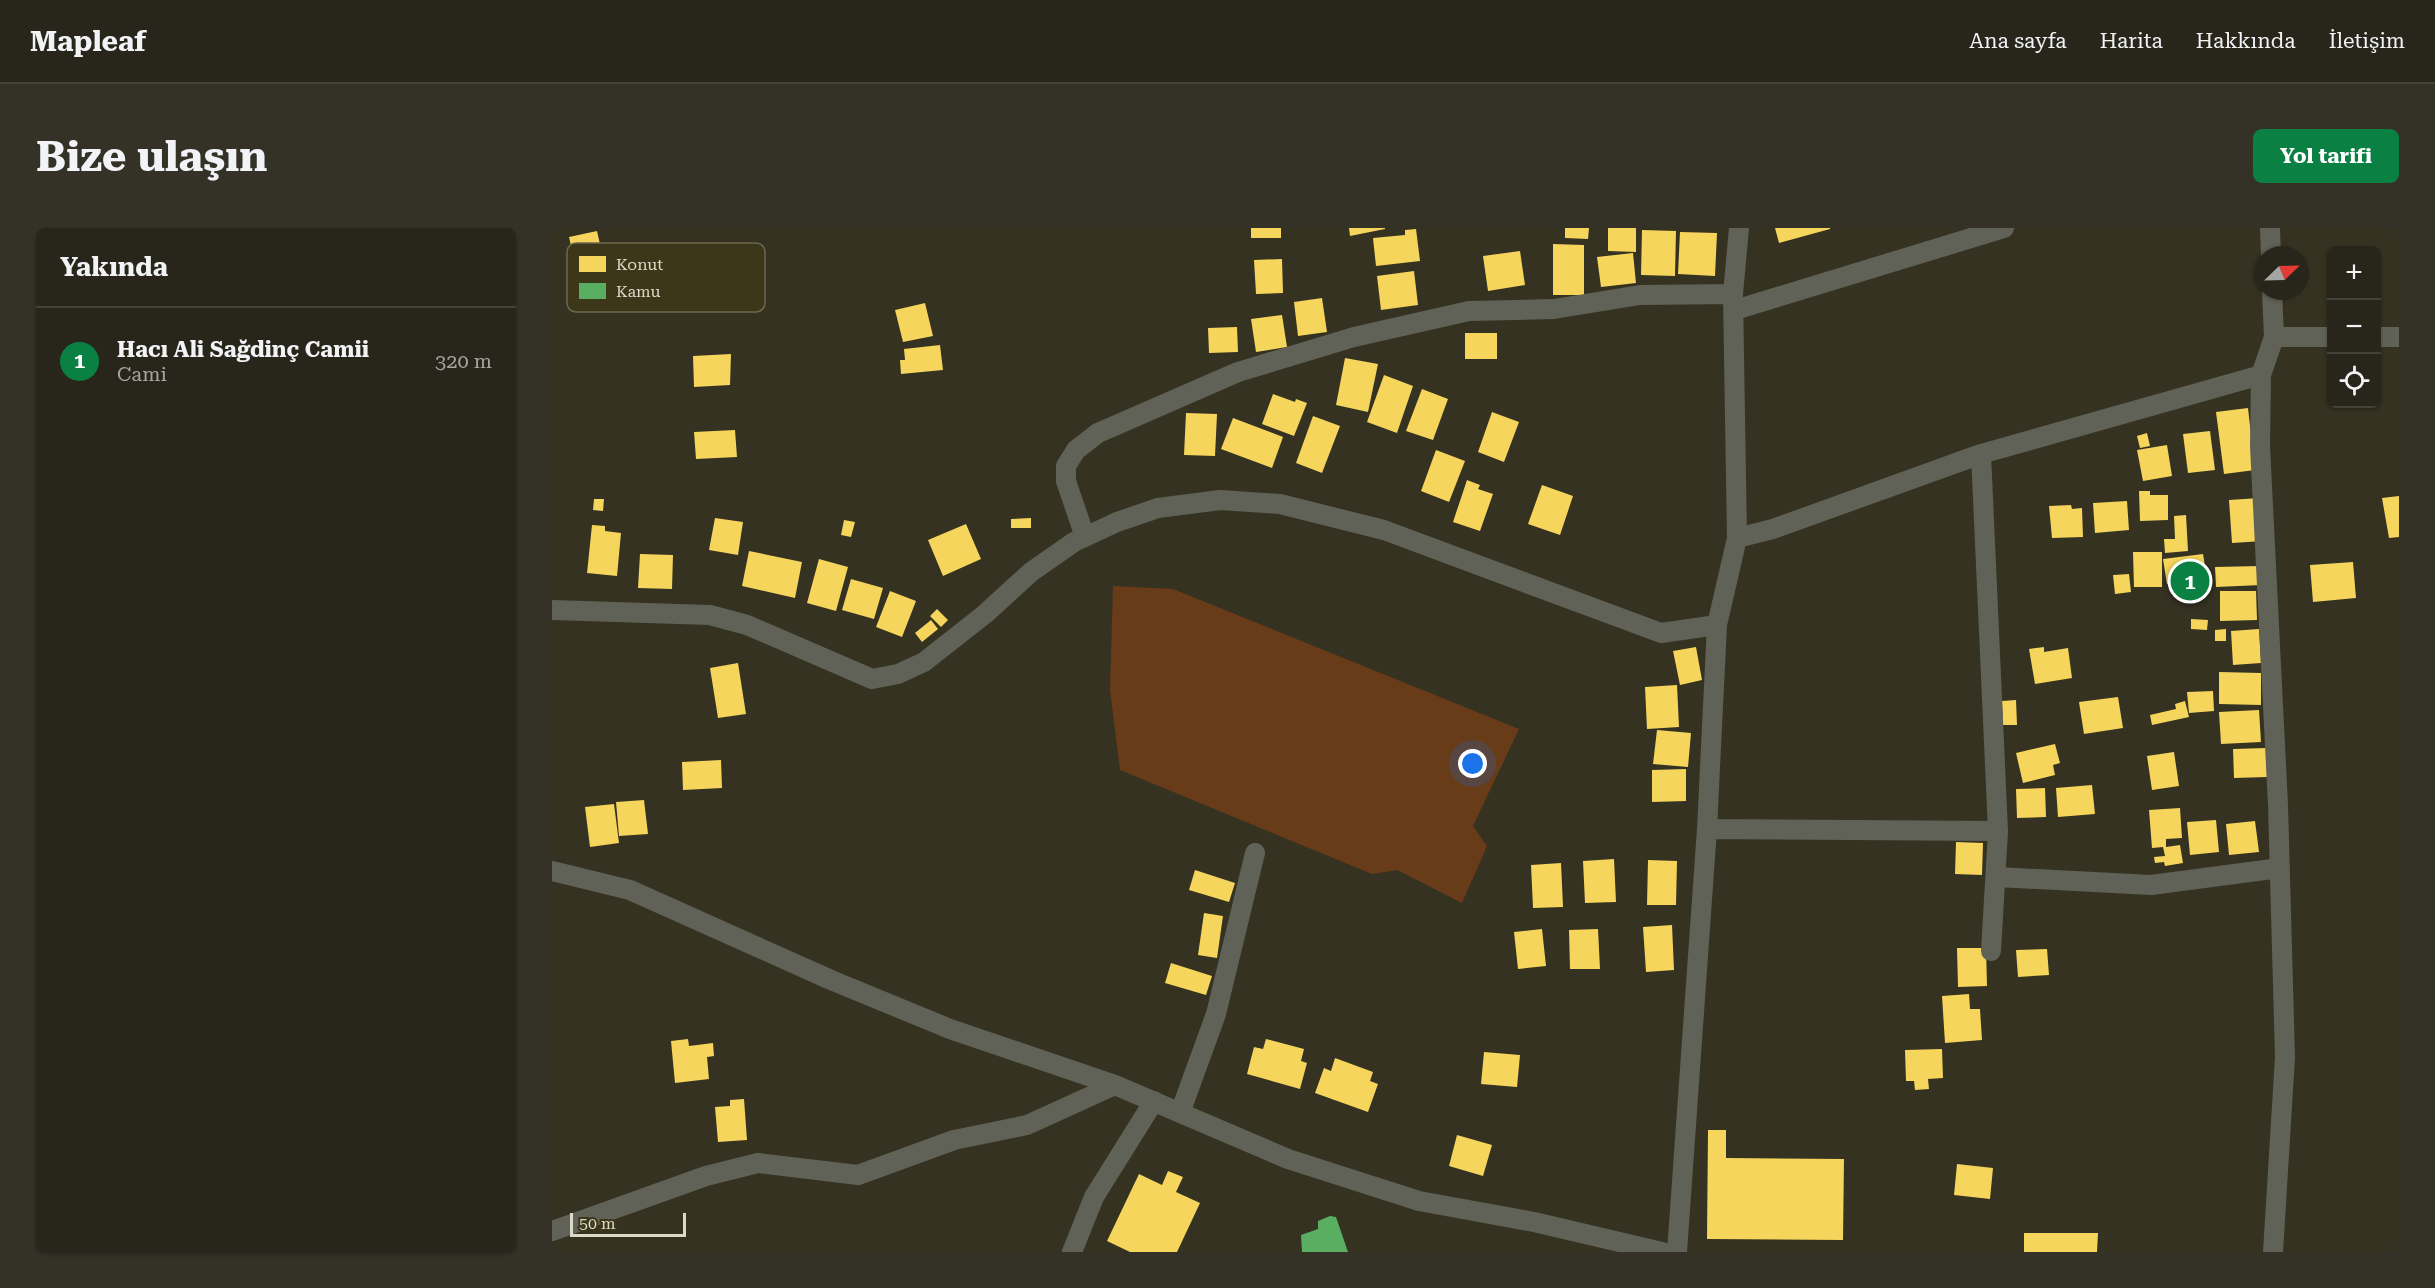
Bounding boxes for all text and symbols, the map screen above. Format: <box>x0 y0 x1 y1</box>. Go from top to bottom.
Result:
text: Mapleaf <box>30 25 146 58</box>
text: Ana sayfa <box>1969 29 2067 53</box>
text: Harita <box>2100 29 2163 53</box>
text: Hakkında <box>2196 29 2296 53</box>
text: İletişim <box>2329 29 2405 53</box>
button: Yol tarifi <box>2253 129 2399 183</box>
text: Bize ulaşın <box>36 132 267 181</box>
legend <box>567 243 765 312</box>
north arrow <box>2255 246 2309 300</box>
map controls <box>2327 246 2381 408</box>
button: + <box>2327 246 2381 300</box>
text: Yakında <box>60 252 168 282</box>
text: Konut <box>616 255 663 274</box>
text: Kamu <box>616 282 661 301</box>
button: − <box>2327 300 2381 354</box>
text: Hacı Ali Sağdinç Camii <box>117 337 369 362</box>
text: 1 <box>74 349 85 373</box>
text: 320 m <box>435 349 492 373</box>
button: locate <box>2327 354 2381 408</box>
text: Cami <box>117 362 167 386</box>
pin: 1 <box>2170 558 2210 604</box>
your location <box>1458 749 1487 778</box>
scale bar <box>570 1210 686 1238</box>
text: 50 m <box>579 1214 616 1233</box>

